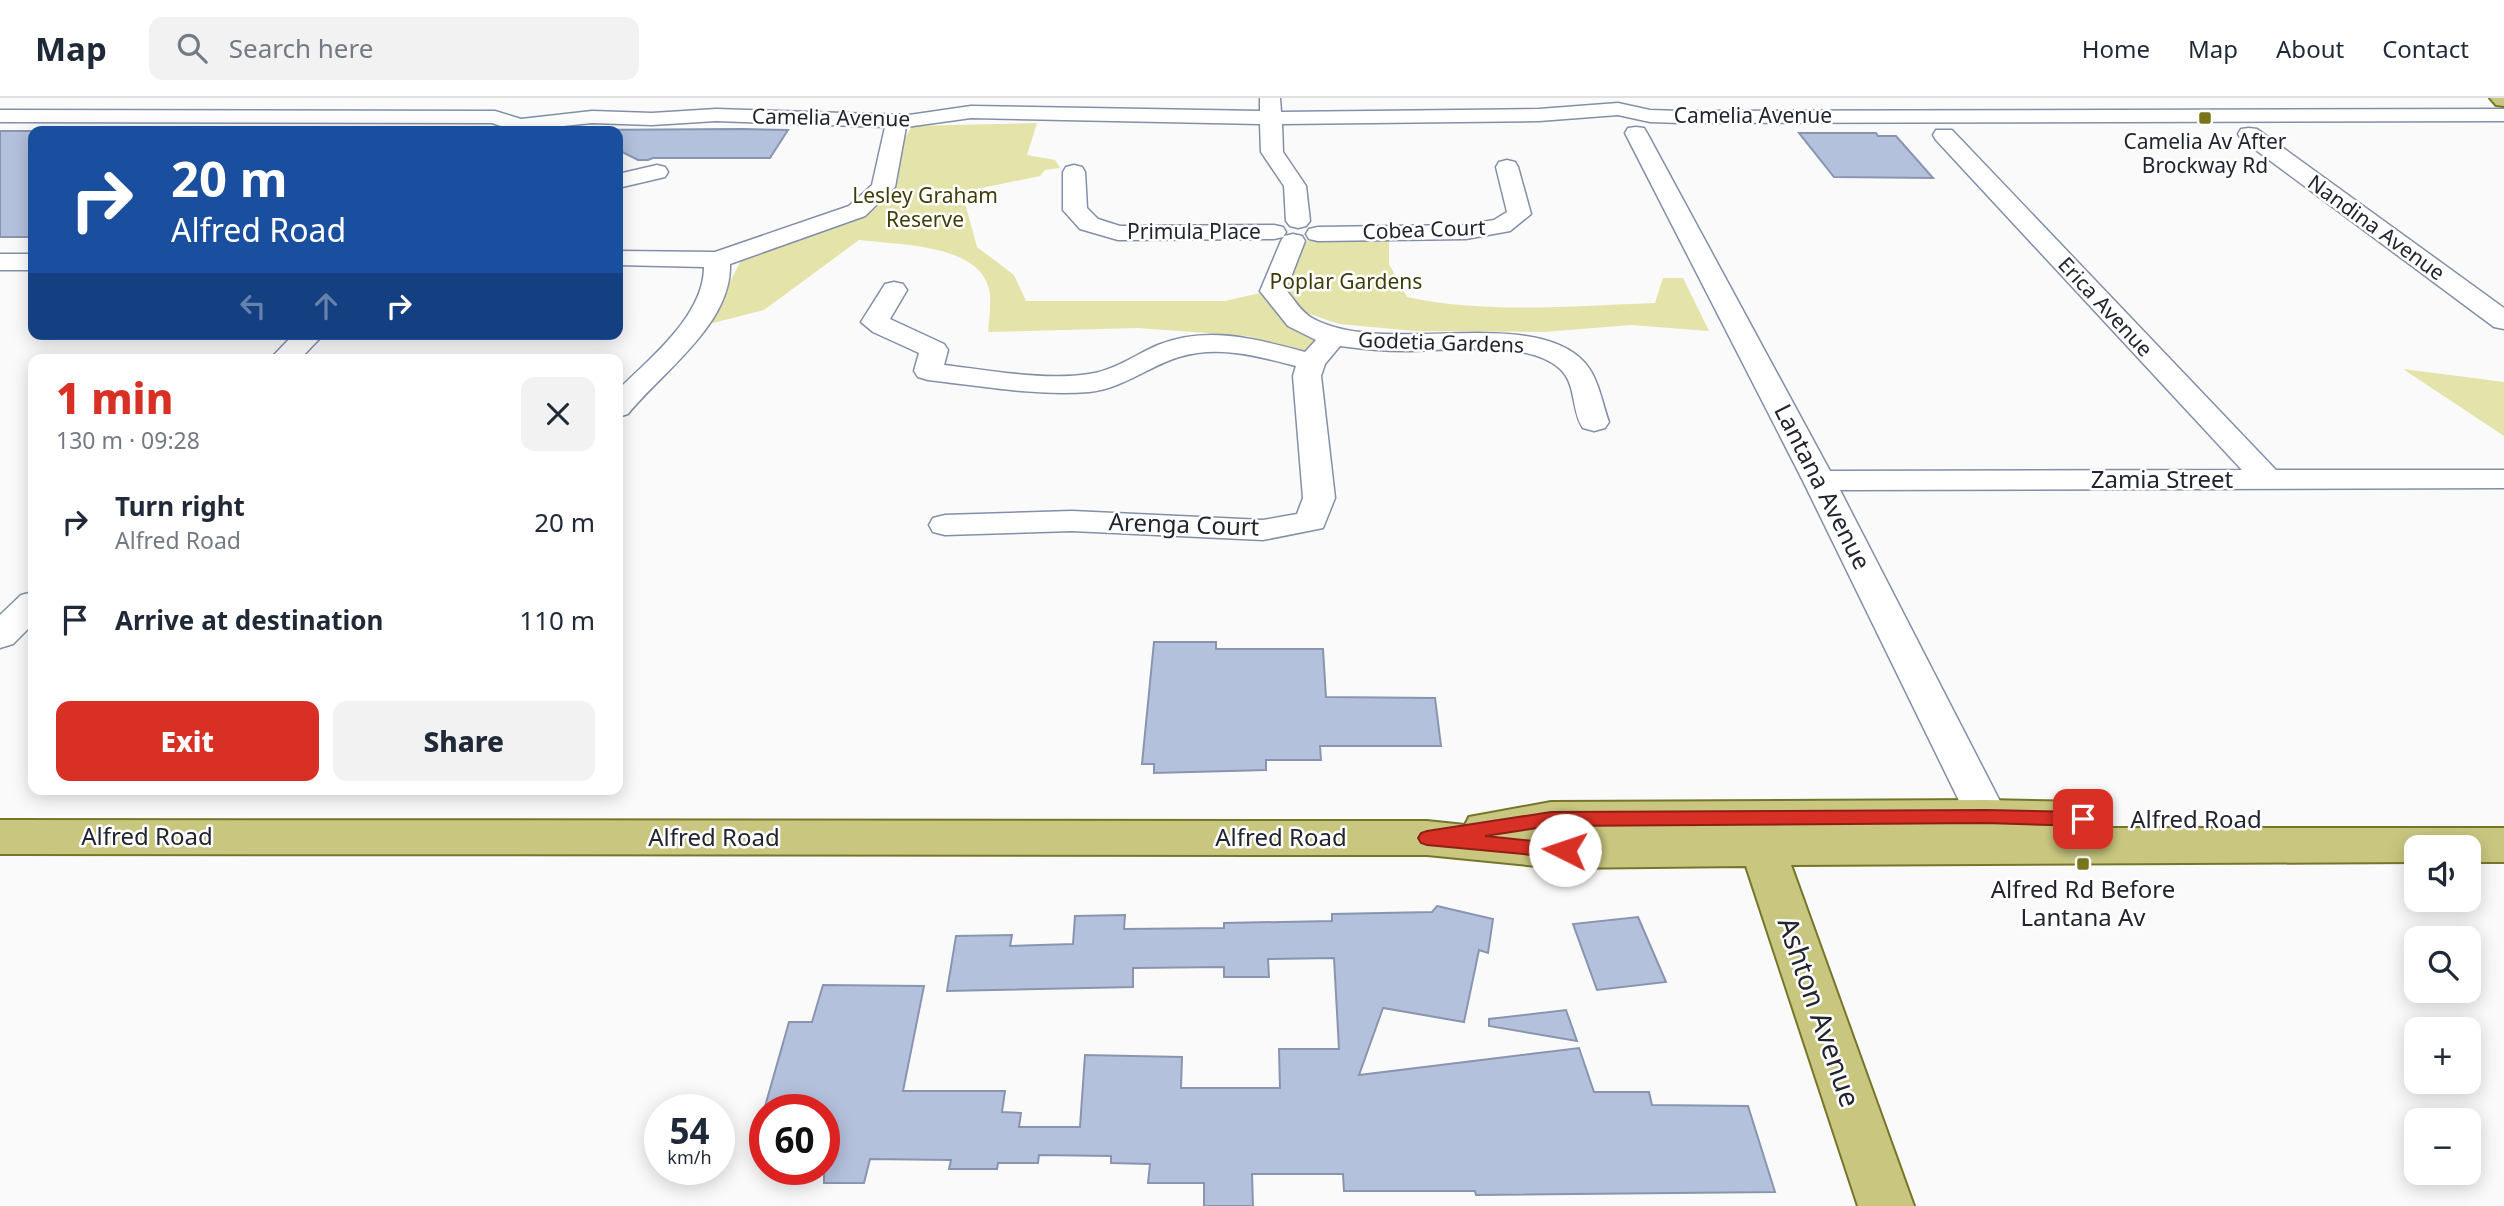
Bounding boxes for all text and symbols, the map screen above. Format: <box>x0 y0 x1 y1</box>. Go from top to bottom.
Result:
search box <box>149 17 639 80</box>
text: Map <box>35 26 107 71</box>
icon: search <box>173 29 211 67</box>
text: Search here <box>229 30 373 66</box>
text: Home <box>2082 32 2150 65</box>
text: Map <box>2188 32 2238 65</box>
text: About <box>2276 32 2344 65</box>
text: Contact <box>2382 32 2469 65</box>
street label: Camelia Avenue <box>1674 101 1832 129</box>
street label: Camelia Avenue <box>752 102 910 132</box>
marker: Camelia Av After Brockway Rd <box>2197 110 2213 126</box>
place label: Camelia Av After Brockway Rd <box>2124 127 2287 179</box>
text: 20 m <box>171 145 288 211</box>
icon: right <box>56 154 147 245</box>
street label: Nandina Avenue <box>2302 168 2451 286</box>
park label: Lesley Graham Reserve <box>852 181 998 233</box>
text: Alfred Road <box>171 208 346 251</box>
street label: Cobea Court <box>1362 213 1486 245</box>
street label: Primula Place <box>1127 217 1261 245</box>
street label: Erica Avenue <box>2052 250 2159 362</box>
park label: Poplar Gardens <box>1270 267 1422 295</box>
icon: left <box>234 287 272 325</box>
icon: ahead <box>307 287 345 325</box>
icon: right <box>380 287 418 325</box>
street label: Godetia Gardens <box>1358 325 1525 359</box>
text: 1 min <box>56 369 173 426</box>
button: close <box>521 377 595 451</box>
street label: Lantana Avenue <box>1767 398 1879 575</box>
text: 130 m · 09:28 <box>56 424 200 456</box>
street label: Zamia Street <box>2091 462 2234 495</box>
text: Turn right <box>115 488 245 524</box>
icon: right <box>56 503 94 541</box>
text: 20 m <box>534 504 595 540</box>
street label: Arenga Court <box>1108 504 1260 543</box>
text: Alfred Road <box>115 524 241 556</box>
icon: arrive <box>56 601 94 639</box>
text: Arrive at destination <box>115 602 384 638</box>
text: 110 m <box>519 602 595 638</box>
button: Exit <box>56 701 319 781</box>
button: Share <box>333 701 595 781</box>
pin <box>2053 789 2113 849</box>
icon: arrive <box>2064 800 2102 838</box>
street label: Alfred Road <box>2130 802 2262 835</box>
position arrow <box>1528 813 1602 887</box>
street label: Alfred Road <box>81 819 213 852</box>
street label: Alfred Road <box>648 820 780 853</box>
street label: Alfred Road <box>1215 820 1347 853</box>
map controls <box>2404 835 2481 1185</box>
button: sound <box>2404 835 2481 912</box>
marker: Alfred Rd Before Lantana Av <box>2075 856 2091 872</box>
place label: Alfred Rd Before Lantana Av <box>1991 872 2175 933</box>
street label: Ashton Avenue <box>1770 912 1870 1112</box>
button: search <box>2404 926 2481 1003</box>
button: + <box>2404 1017 2481 1094</box>
speed limit sign: 60 <box>749 1094 840 1185</box>
text: 54 <box>669 1107 710 1154</box>
button: − <box>2404 1108 2481 1185</box>
text: km/h <box>667 1145 712 1169</box>

